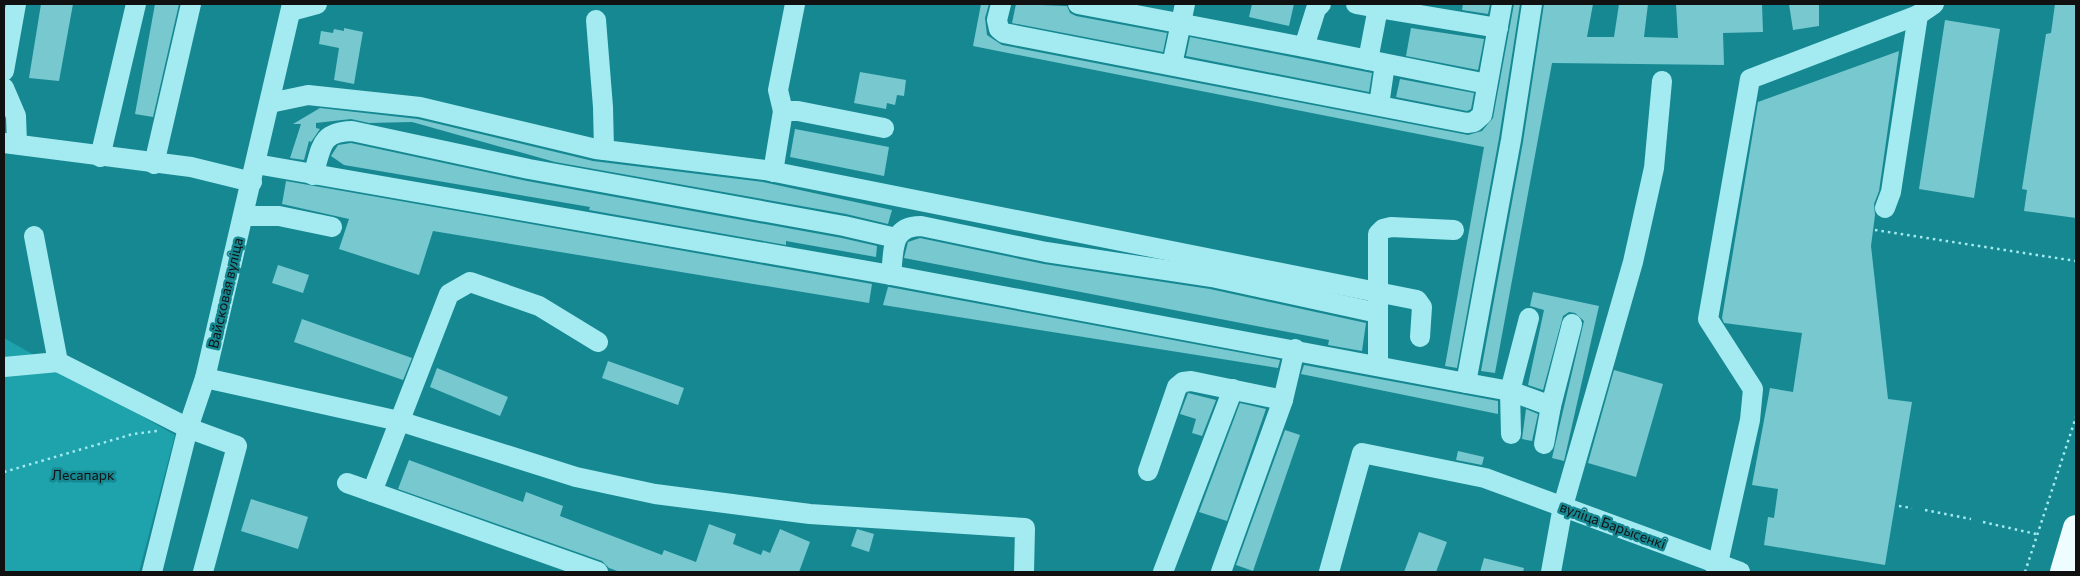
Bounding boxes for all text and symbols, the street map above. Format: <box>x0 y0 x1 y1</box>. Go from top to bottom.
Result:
street label: Вайсковая вуліца <box>204 236 246 350</box>
park label: Лесапарк <box>52 466 115 483</box>
street label: вуліца Барысенкі <box>1558 498 1668 552</box>

